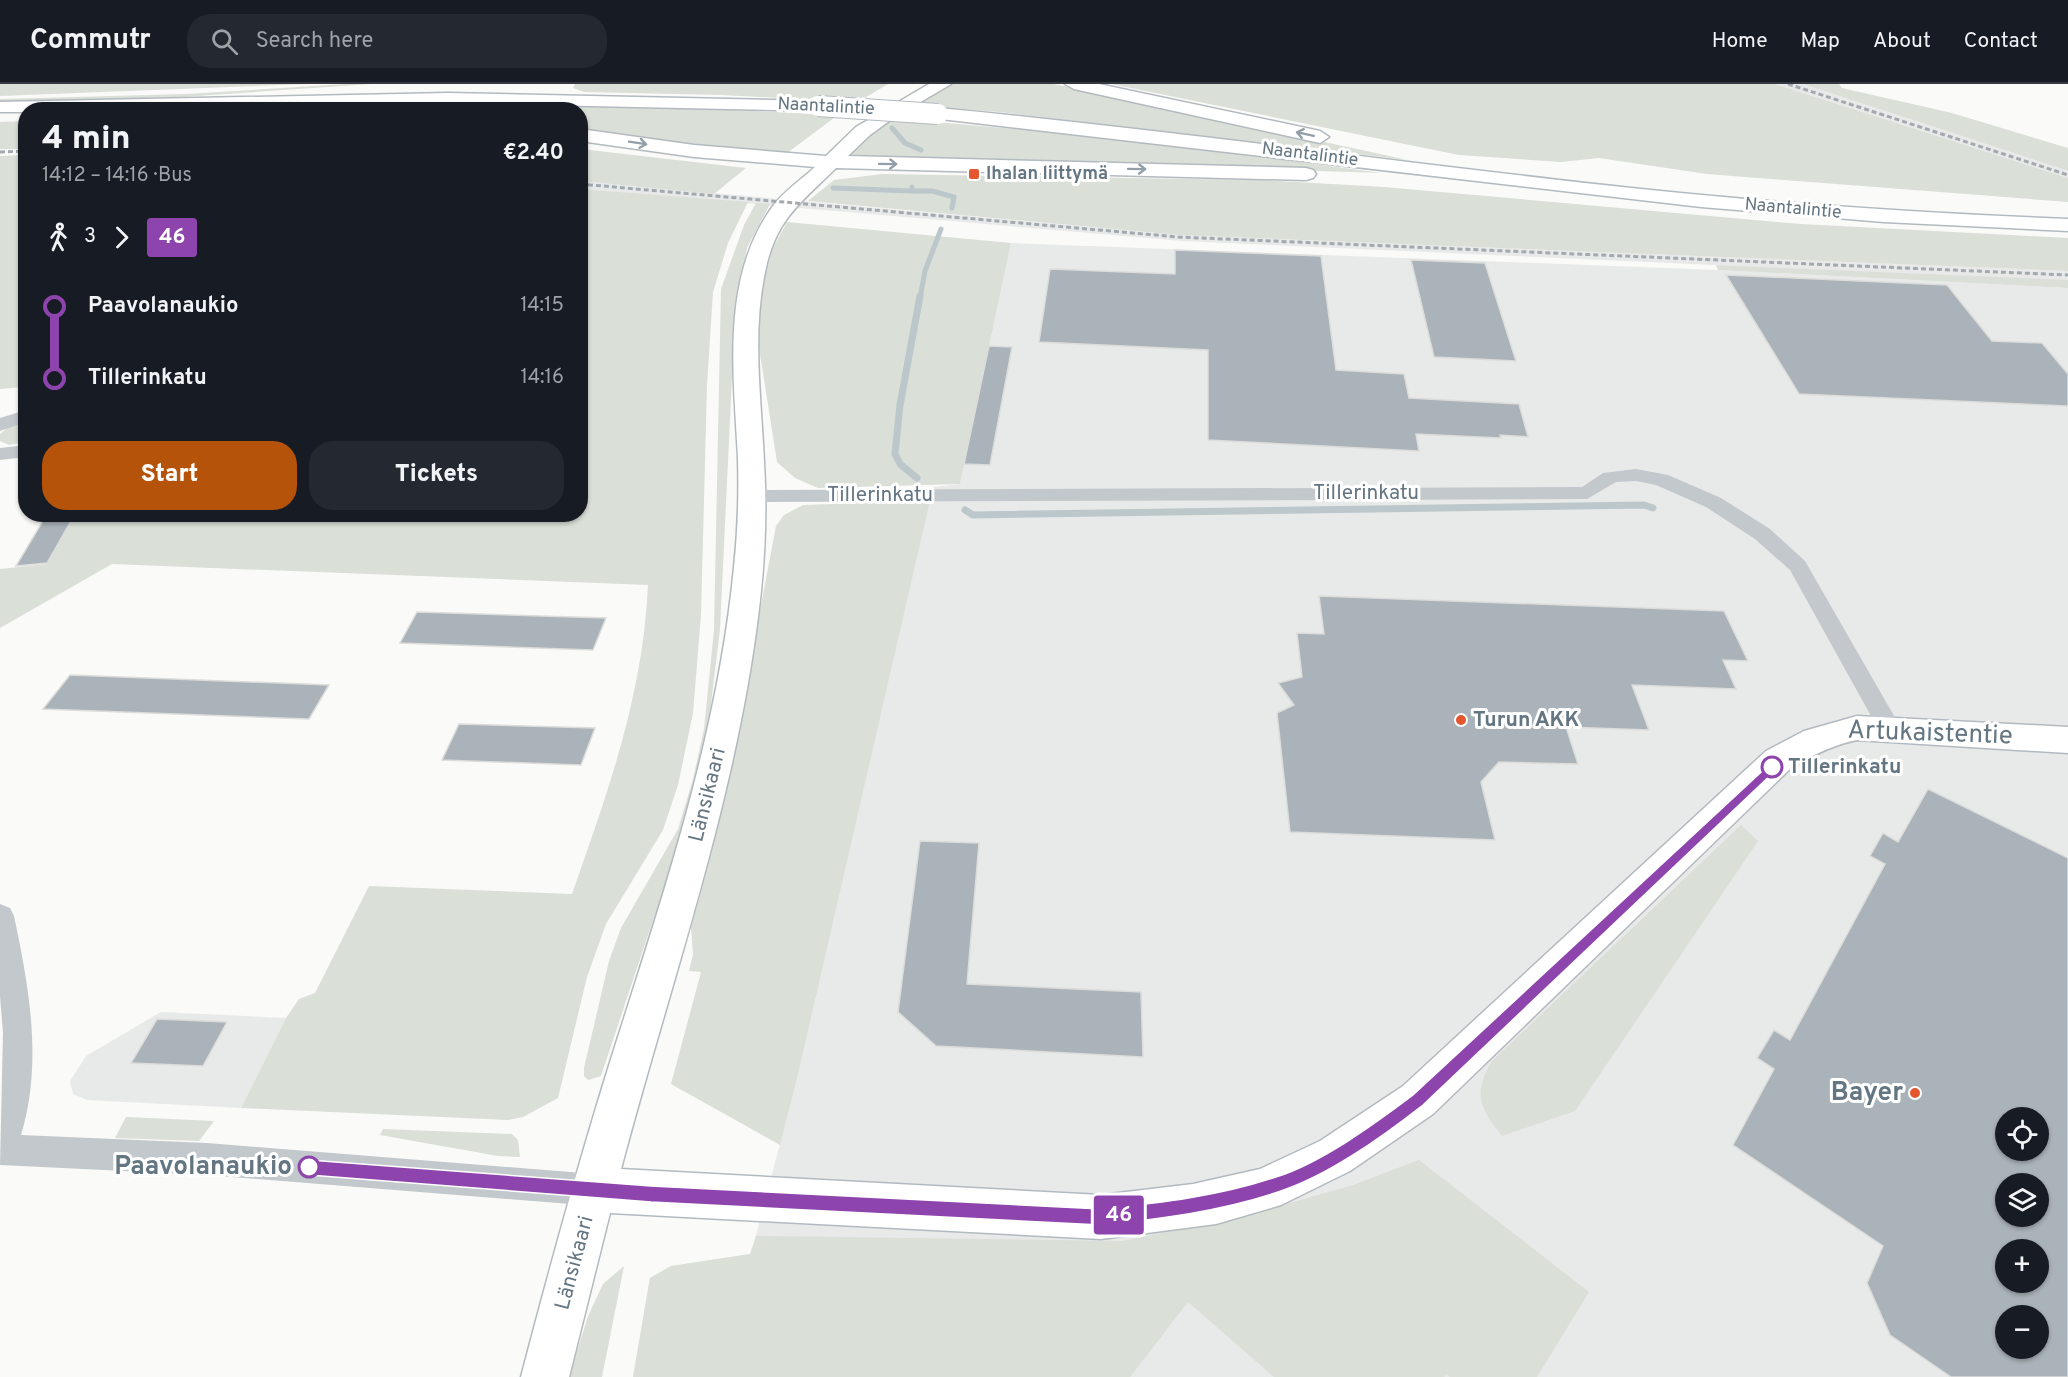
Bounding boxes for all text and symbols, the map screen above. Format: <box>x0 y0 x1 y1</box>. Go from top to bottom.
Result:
search box <box>187 14 607 68</box>
text: Commutr <box>30 23 151 59</box>
icon: search <box>208 25 241 58</box>
text: Search here <box>256 28 373 55</box>
text: Home <box>1712 28 1768 55</box>
text: Map <box>1801 28 1840 55</box>
text: About <box>1873 28 1931 55</box>
text: Contact <box>1964 28 2038 55</box>
street label: Naantalintie <box>777 93 875 121</box>
text: 4 min <box>42 119 131 161</box>
one-way arrow <box>1296 128 1315 139</box>
one-way arrow <box>628 138 648 149</box>
street label: Naantalintie <box>1260 138 1360 172</box>
text: €2.40 <box>503 140 564 167</box>
one-way arrow <box>878 158 898 169</box>
text: 14:12 – 14:16 · Bus <box>42 163 192 189</box>
place label: Ihalan liittymä <box>986 163 1108 186</box>
one-way arrow <box>1126 164 1146 175</box>
marker: Ihalan liittymä <box>967 167 981 181</box>
street label: Naantalintie <box>1744 193 1842 225</box>
icon: walk <box>42 221 75 254</box>
icon: forward <box>105 221 138 254</box>
text: 3 <box>84 224 96 250</box>
text: 46 <box>159 224 185 251</box>
text: Paavolanaukio <box>88 293 238 320</box>
text: 14:15 <box>520 293 564 319</box>
text: Tillerinkatu <box>88 365 207 392</box>
text: 14:16 <box>521 365 564 391</box>
button: Start <box>42 441 297 510</box>
button: Tickets <box>309 441 564 510</box>
street label: Tillerinkatu <box>1313 480 1419 507</box>
street label: Tillerinkatu <box>827 482 933 509</box>
place label: Turun AKK <box>1473 707 1579 734</box>
marker: Turun AKK <box>1454 713 1468 727</box>
street label: Artukaistentie <box>1847 715 2013 753</box>
street label: Länsikaari <box>683 745 733 845</box>
place label: Tillerinkatu <box>1788 754 1901 781</box>
marker: Tillerinkatu <box>1761 756 1783 778</box>
place label: Bayer <box>1831 1077 1903 1110</box>
marker: Bayer <box>1908 1086 1922 1100</box>
map controls <box>1995 1107 2049 1359</box>
button: locate <box>1995 1107 2049 1161</box>
place label: Paavolanaukio <box>114 1151 292 1184</box>
marker: Paavolanaukio <box>298 1156 320 1178</box>
button: layers <box>1995 1173 2049 1227</box>
line badge: 46 <box>1092 1196 1146 1234</box>
text: 46 <box>1106 1202 1132 1229</box>
street label: Länsikaari <box>549 1213 601 1313</box>
button: + <box>1995 1239 2049 1293</box>
button: − <box>1995 1305 2049 1359</box>

